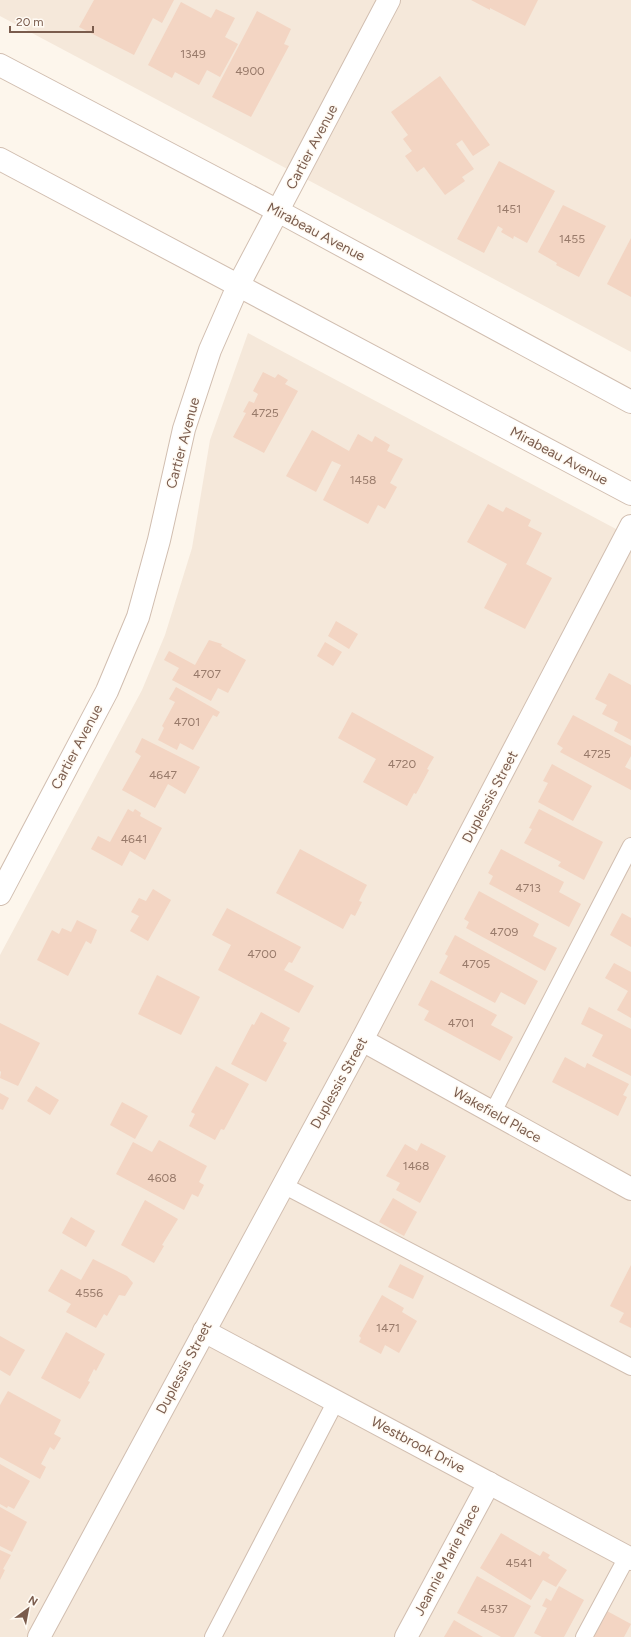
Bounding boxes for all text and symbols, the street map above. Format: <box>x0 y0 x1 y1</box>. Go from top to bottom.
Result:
scale bar <box>10 8 93 34</box>
text: 20 m <box>16 15 44 29</box>
house number: 1349 <box>180 47 206 61</box>
house number: 4900 <box>235 64 265 78</box>
street label: Cartier Avenue <box>283 101 342 192</box>
street label: Mirabeau Avenue <box>264 199 368 265</box>
house number: 1451 <box>497 202 521 216</box>
house number: 1455 <box>559 232 585 246</box>
street label: Cartier Avenue <box>163 395 203 490</box>
house number: 4725 <box>251 406 279 420</box>
street label: Mirabeau Avenue <box>507 423 611 489</box>
house number: 1458 <box>350 473 376 487</box>
house number: 4707 <box>193 667 222 681</box>
street label: Cartier Avenue <box>48 701 107 792</box>
house number: 4701 <box>174 715 200 729</box>
house number: 4725 <box>583 747 611 761</box>
street label: Duplessis Street <box>459 748 521 846</box>
house number: 4720 <box>388 757 416 771</box>
house number: 4647 <box>149 768 178 782</box>
house number: 4641 <box>121 832 147 846</box>
house number: 4713 <box>515 881 541 895</box>
house number: 4709 <box>490 925 518 939</box>
house number: 4700 <box>247 947 277 961</box>
house number: 4705 <box>462 957 490 971</box>
house number: 4701 <box>448 1016 474 1030</box>
street label: Duplessis Street <box>307 1034 371 1132</box>
street label: Wakefield Place <box>450 1084 545 1147</box>
house number: 1468 <box>403 1159 429 1173</box>
house number: 4608 <box>147 1171 177 1185</box>
house number: 4556 <box>75 1286 103 1300</box>
street label: Duplessis Street <box>153 1319 215 1417</box>
house number: 1471 <box>376 1321 400 1335</box>
street label: Westbrook Drive <box>368 1413 468 1477</box>
street label: Jeannie Marie Place <box>410 1501 484 1619</box>
house number: 4541 <box>506 1556 532 1570</box>
north arrow <box>8 1589 48 1629</box>
text: N <box>26 1593 40 1609</box>
house number: 4537 <box>480 1602 508 1616</box>

